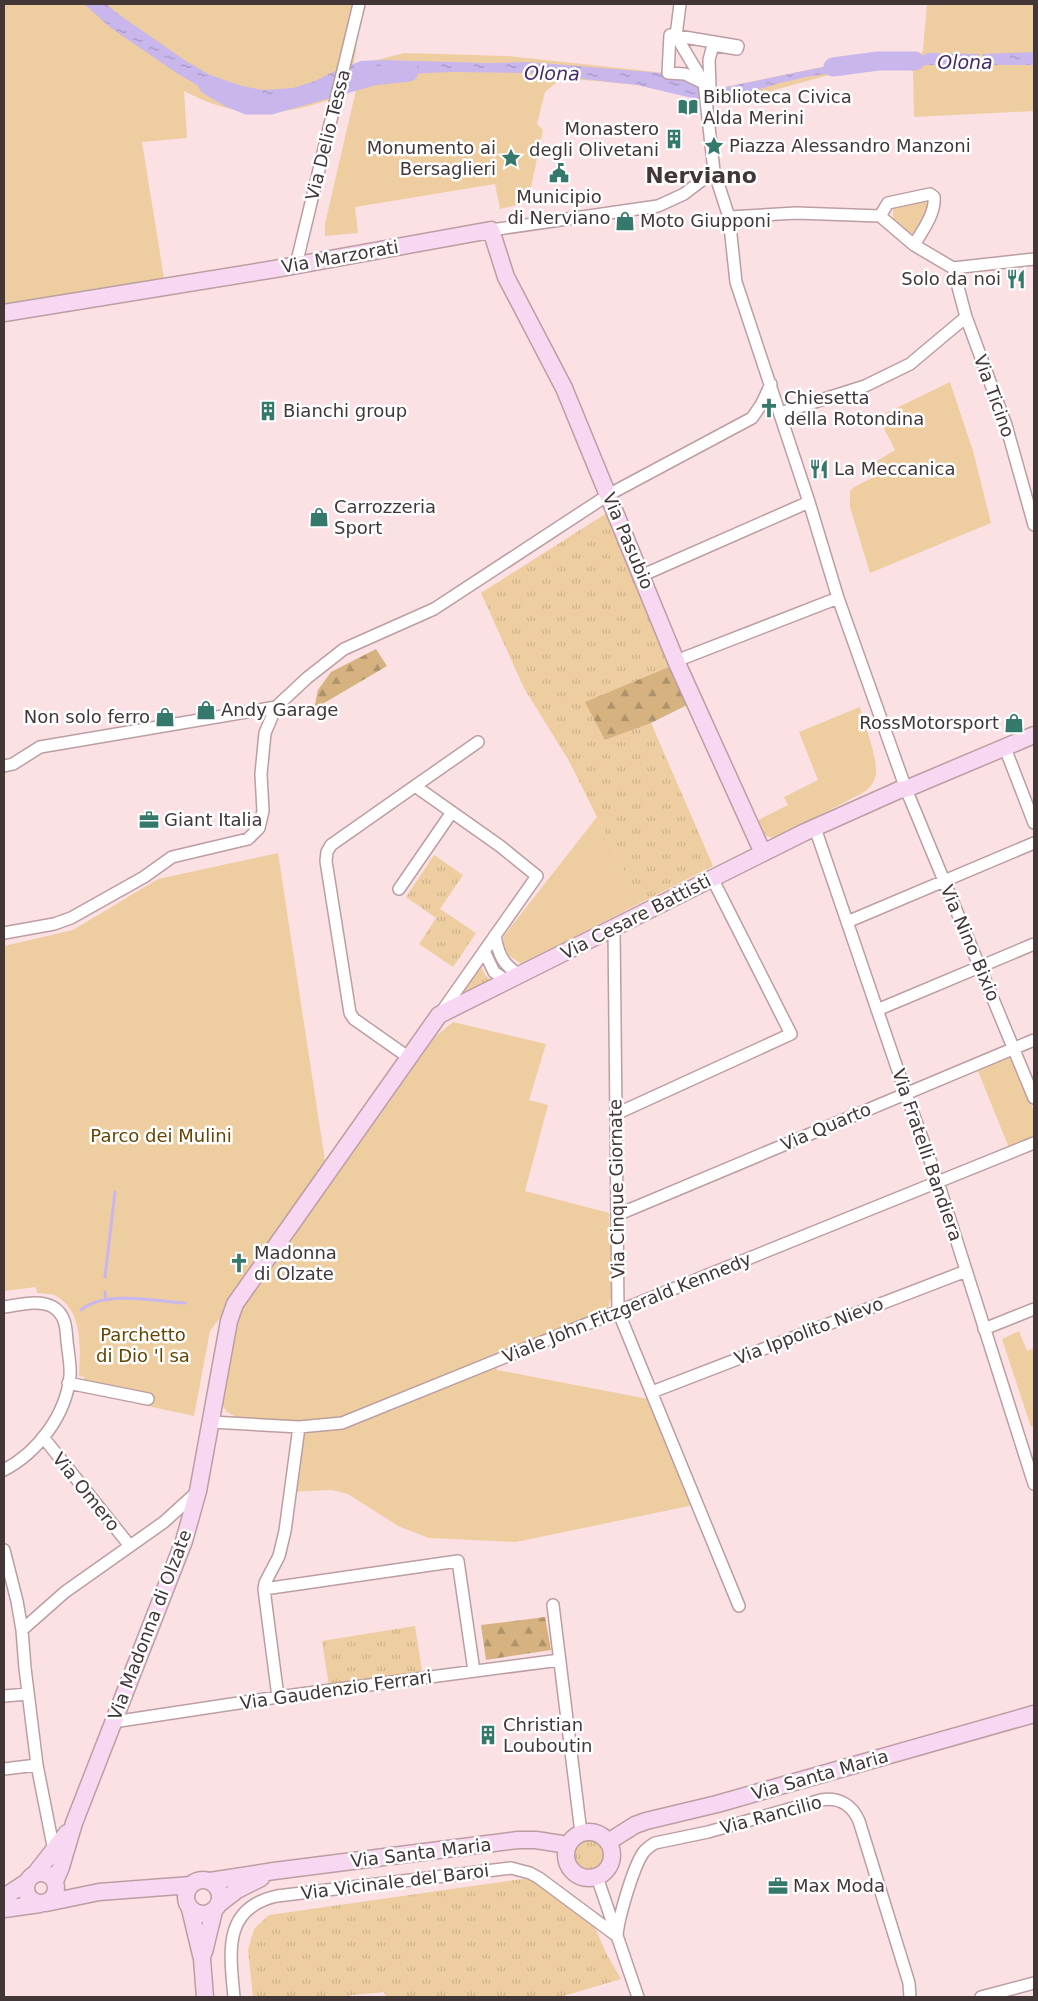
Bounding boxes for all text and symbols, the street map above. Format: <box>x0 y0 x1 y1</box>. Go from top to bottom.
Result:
water label: Olona <box>937 51 993 73</box>
water label: Olona <box>524 62 580 84</box>
street label: Via Delio Tessa <box>301 67 354 202</box>
place label: Biblioteca Civica Alda Merini <box>703 86 852 128</box>
library icon: Biblioteca Civica Alda Merini <box>677 96 699 118</box>
place label: Monastero degli Olivetani <box>529 118 659 160</box>
building icon: Monastero degli Olivetani <box>663 128 685 150</box>
place icon: Piazza Alessandro Manzoni <box>703 135 725 157</box>
place label: Piazza Alessandro Manzoni <box>729 135 971 156</box>
place label: Monumento ai Bersaglieri <box>367 137 496 179</box>
place icon: Monumento ai Bersaglieri <box>500 147 522 169</box>
public building icon: Municipio di Nerviano <box>548 162 570 184</box>
district label: Nerviano <box>645 163 757 188</box>
place label: Municipio di Nerviano <box>507 186 611 228</box>
shop icon: Moto Giupponi <box>614 210 636 232</box>
place label: Moto Giupponi <box>640 210 771 231</box>
street label: Via Marzorati <box>280 236 400 277</box>
place label: Solo da noi <box>901 268 1001 289</box>
restaurant icon: Solo da noi <box>1005 268 1027 290</box>
street label: Via Ticino <box>970 352 1019 440</box>
place label: Chiesetta della Rotondina <box>784 387 924 429</box>
church icon: Chiesetta della Rotondina <box>758 397 780 419</box>
building icon: Bianchi group <box>257 400 279 422</box>
place label: Bianchi group <box>283 400 407 421</box>
restaurant icon: La Meccanica <box>808 458 830 480</box>
place label: La Meccanica <box>834 458 956 479</box>
street label: Via Pasubio <box>599 489 658 592</box>
place label: Carrozzeria Sport <box>334 496 436 538</box>
shop icon: Carrozzeria Sport <box>308 506 330 528</box>
shop icon: Andy Garage <box>195 699 217 721</box>
place label: Andy Garage <box>221 699 338 720</box>
place label: Non solo ferro <box>24 706 150 727</box>
shop icon: Non solo ferro <box>154 706 176 728</box>
place label: RossMotorsport <box>859 712 999 733</box>
shop icon: RossMotorsport <box>1003 712 1025 734</box>
office icon: Giant Italia <box>138 809 160 831</box>
place label: Giant Italia <box>164 809 263 830</box>
street label: Via Cesare Battisti <box>557 870 714 963</box>
street label: Via Nino Bixio <box>937 881 1004 1004</box>
street label: Via Fratelli Bandiera <box>888 1066 967 1244</box>
street label: Via Quarto <box>778 1098 874 1155</box>
street label: Via Cinque Giornate <box>604 1099 629 1279</box>
park label: Parco dei Mulini <box>90 1125 232 1146</box>
place label: Madonna di Olzate <box>254 1242 337 1284</box>
street label: Viale John Fitzgerald Kennedy <box>499 1248 754 1367</box>
church icon: Madonna di Olzate <box>228 1252 250 1274</box>
street label: Via Ippolito Nievo <box>731 1292 886 1369</box>
park label: Parchetto di Dio 'l sa <box>96 1324 190 1366</box>
street label: Via Omero <box>49 1448 124 1535</box>
street label: Via Madonna di Olzate <box>104 1527 196 1723</box>
street label: Via Gaudenzio Ferrari <box>239 1666 433 1713</box>
place label: Christian Louboutin <box>503 1714 592 1756</box>
building icon: Christian Louboutin <box>477 1724 499 1746</box>
street label: Via Santa Maria <box>749 1745 891 1804</box>
street label: Via Rancilio <box>718 1791 824 1838</box>
street label: Via Santa Maria <box>350 1833 492 1872</box>
street label: Via Vicinale del Baroi <box>300 1860 490 1903</box>
office icon: Max Moda <box>767 1875 789 1897</box>
place label: Max Moda <box>793 1875 885 1896</box>

